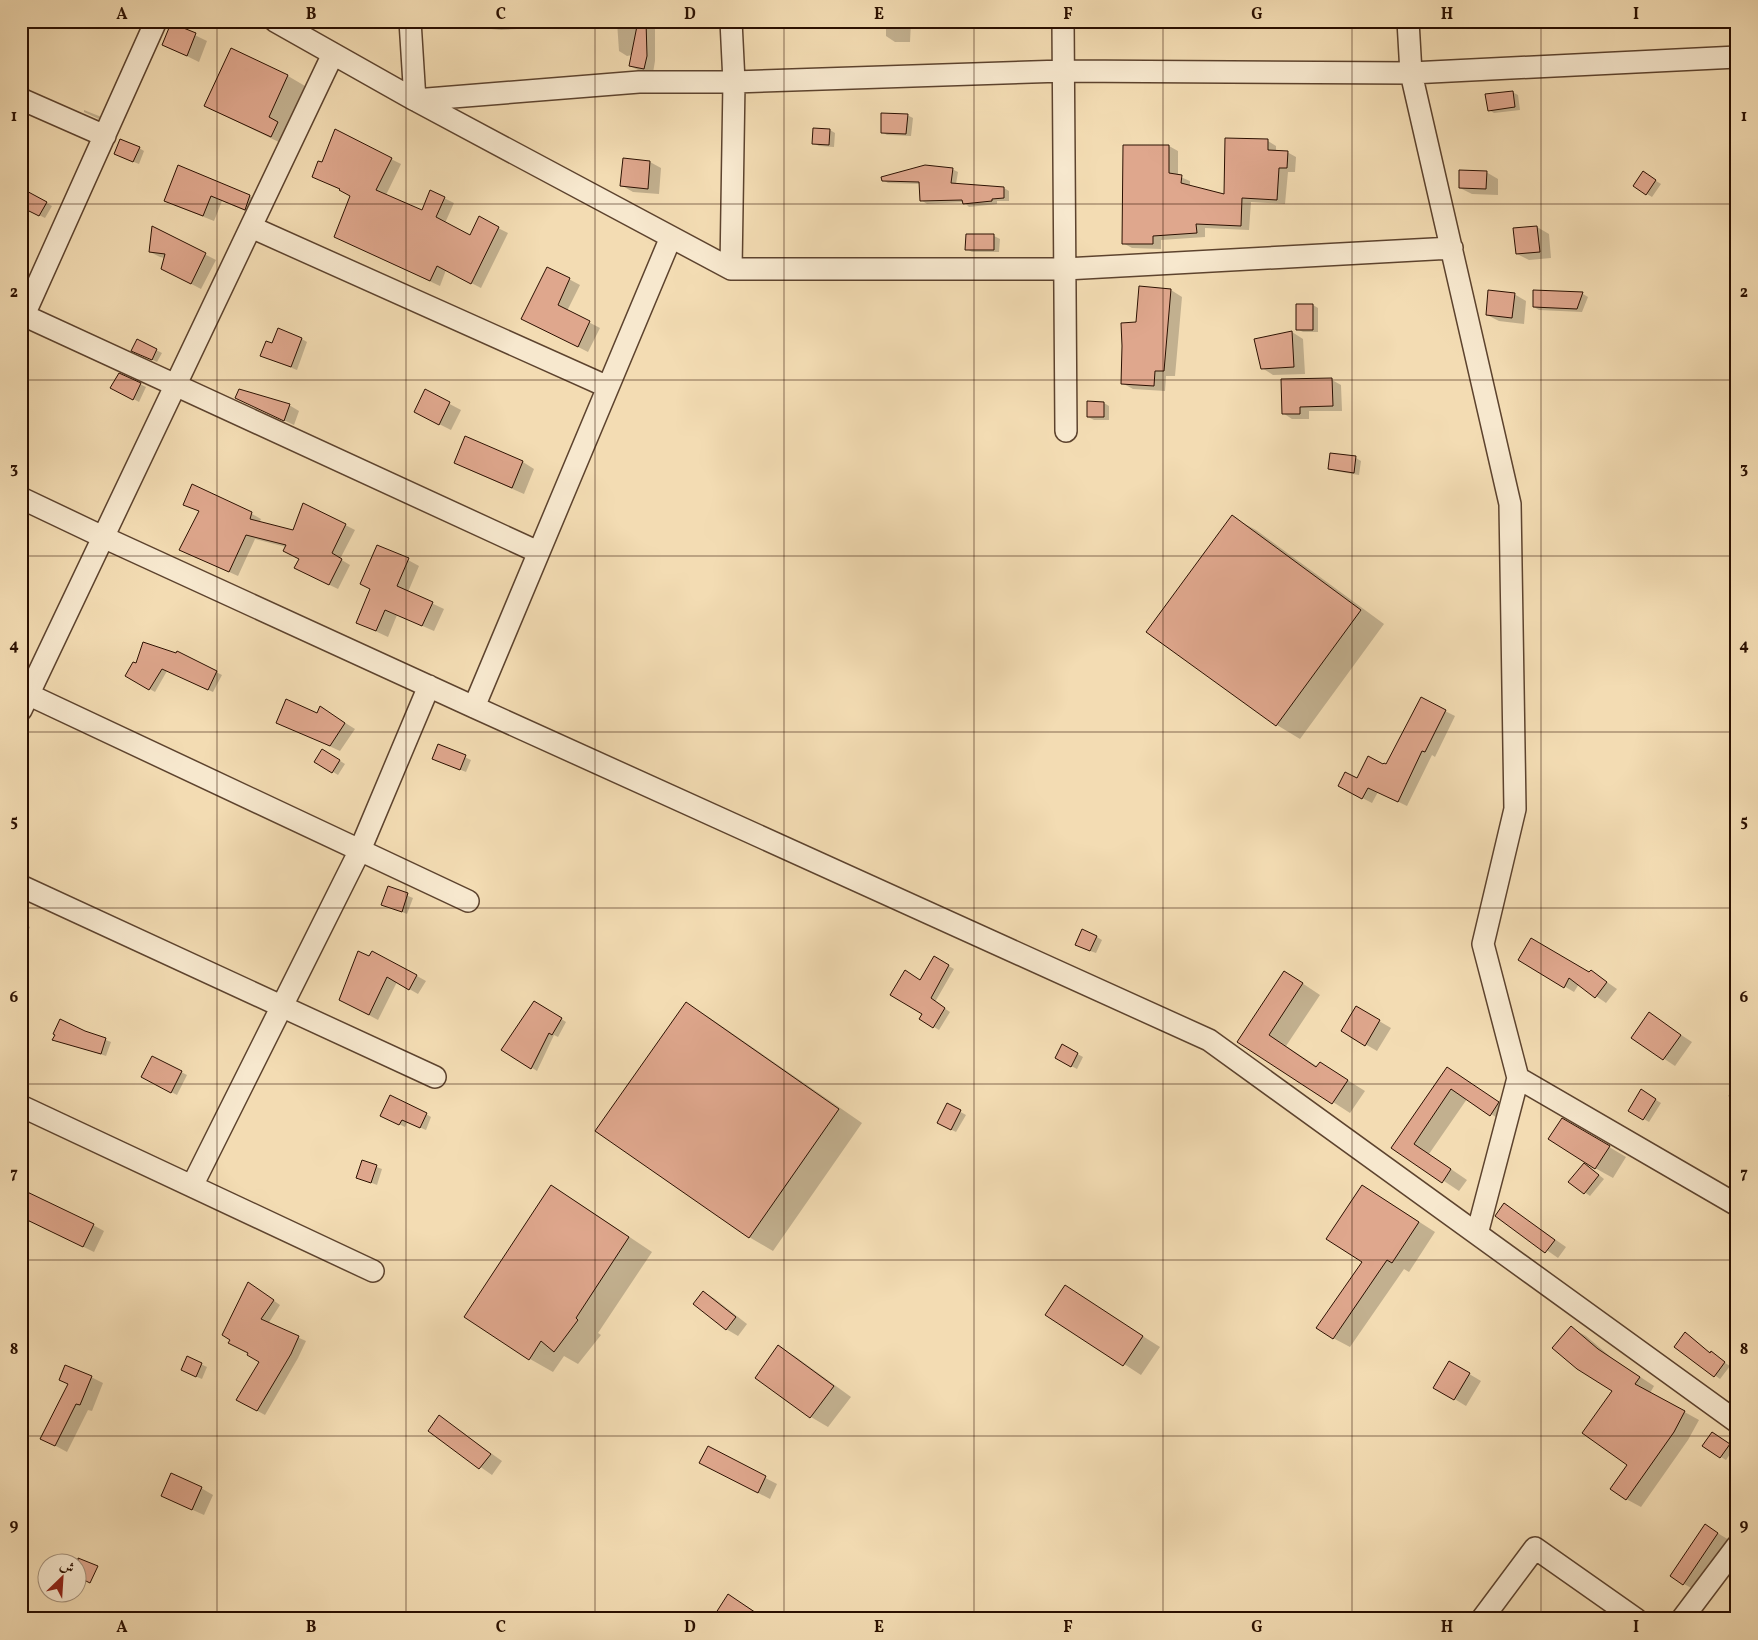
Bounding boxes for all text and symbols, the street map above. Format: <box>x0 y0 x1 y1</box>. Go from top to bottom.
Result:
text: A <box>116 4 128 26</box>
text: B <box>306 4 317 26</box>
text: C <box>496 4 506 26</box>
text: D <box>684 4 696 26</box>
text: E <box>874 4 884 26</box>
text: F <box>1063 4 1073 26</box>
text: G <box>1251 4 1263 26</box>
text: H <box>1441 4 1453 26</box>
text: I <box>1633 4 1639 26</box>
text: 1 <box>11 106 17 128</box>
text: 1 <box>1741 106 1747 128</box>
text: 2 <box>10 282 18 304</box>
text: 2 <box>1740 282 1748 304</box>
text: 3 <box>10 458 18 480</box>
text: 3 <box>1740 458 1748 480</box>
text: 4 <box>9 635 19 657</box>
text: 4 <box>1739 635 1749 657</box>
text: 5 <box>10 811 18 833</box>
text: 5 <box>1740 811 1748 833</box>
text: 6 <box>10 987 19 1009</box>
text: 6 <box>1740 987 1749 1009</box>
text: 7 <box>10 1163 18 1185</box>
text: 7 <box>1740 1163 1748 1185</box>
text: 8 <box>10 1339 18 1361</box>
text: 8 <box>1740 1339 1748 1361</box>
text: 9 <box>10 1515 19 1537</box>
text: 9 <box>1740 1515 1749 1537</box>
north arrow <box>38 1552 88 1602</box>
text: ش <box>57 1556 77 1579</box>
text: A <box>116 1617 128 1639</box>
text: B <box>306 1617 317 1639</box>
text: C <box>496 1617 506 1639</box>
text: D <box>684 1617 696 1639</box>
text: E <box>874 1617 884 1639</box>
text: F <box>1063 1617 1073 1639</box>
text: G <box>1251 1617 1263 1639</box>
text: H <box>1441 1617 1453 1639</box>
text: I <box>1633 1617 1639 1639</box>

